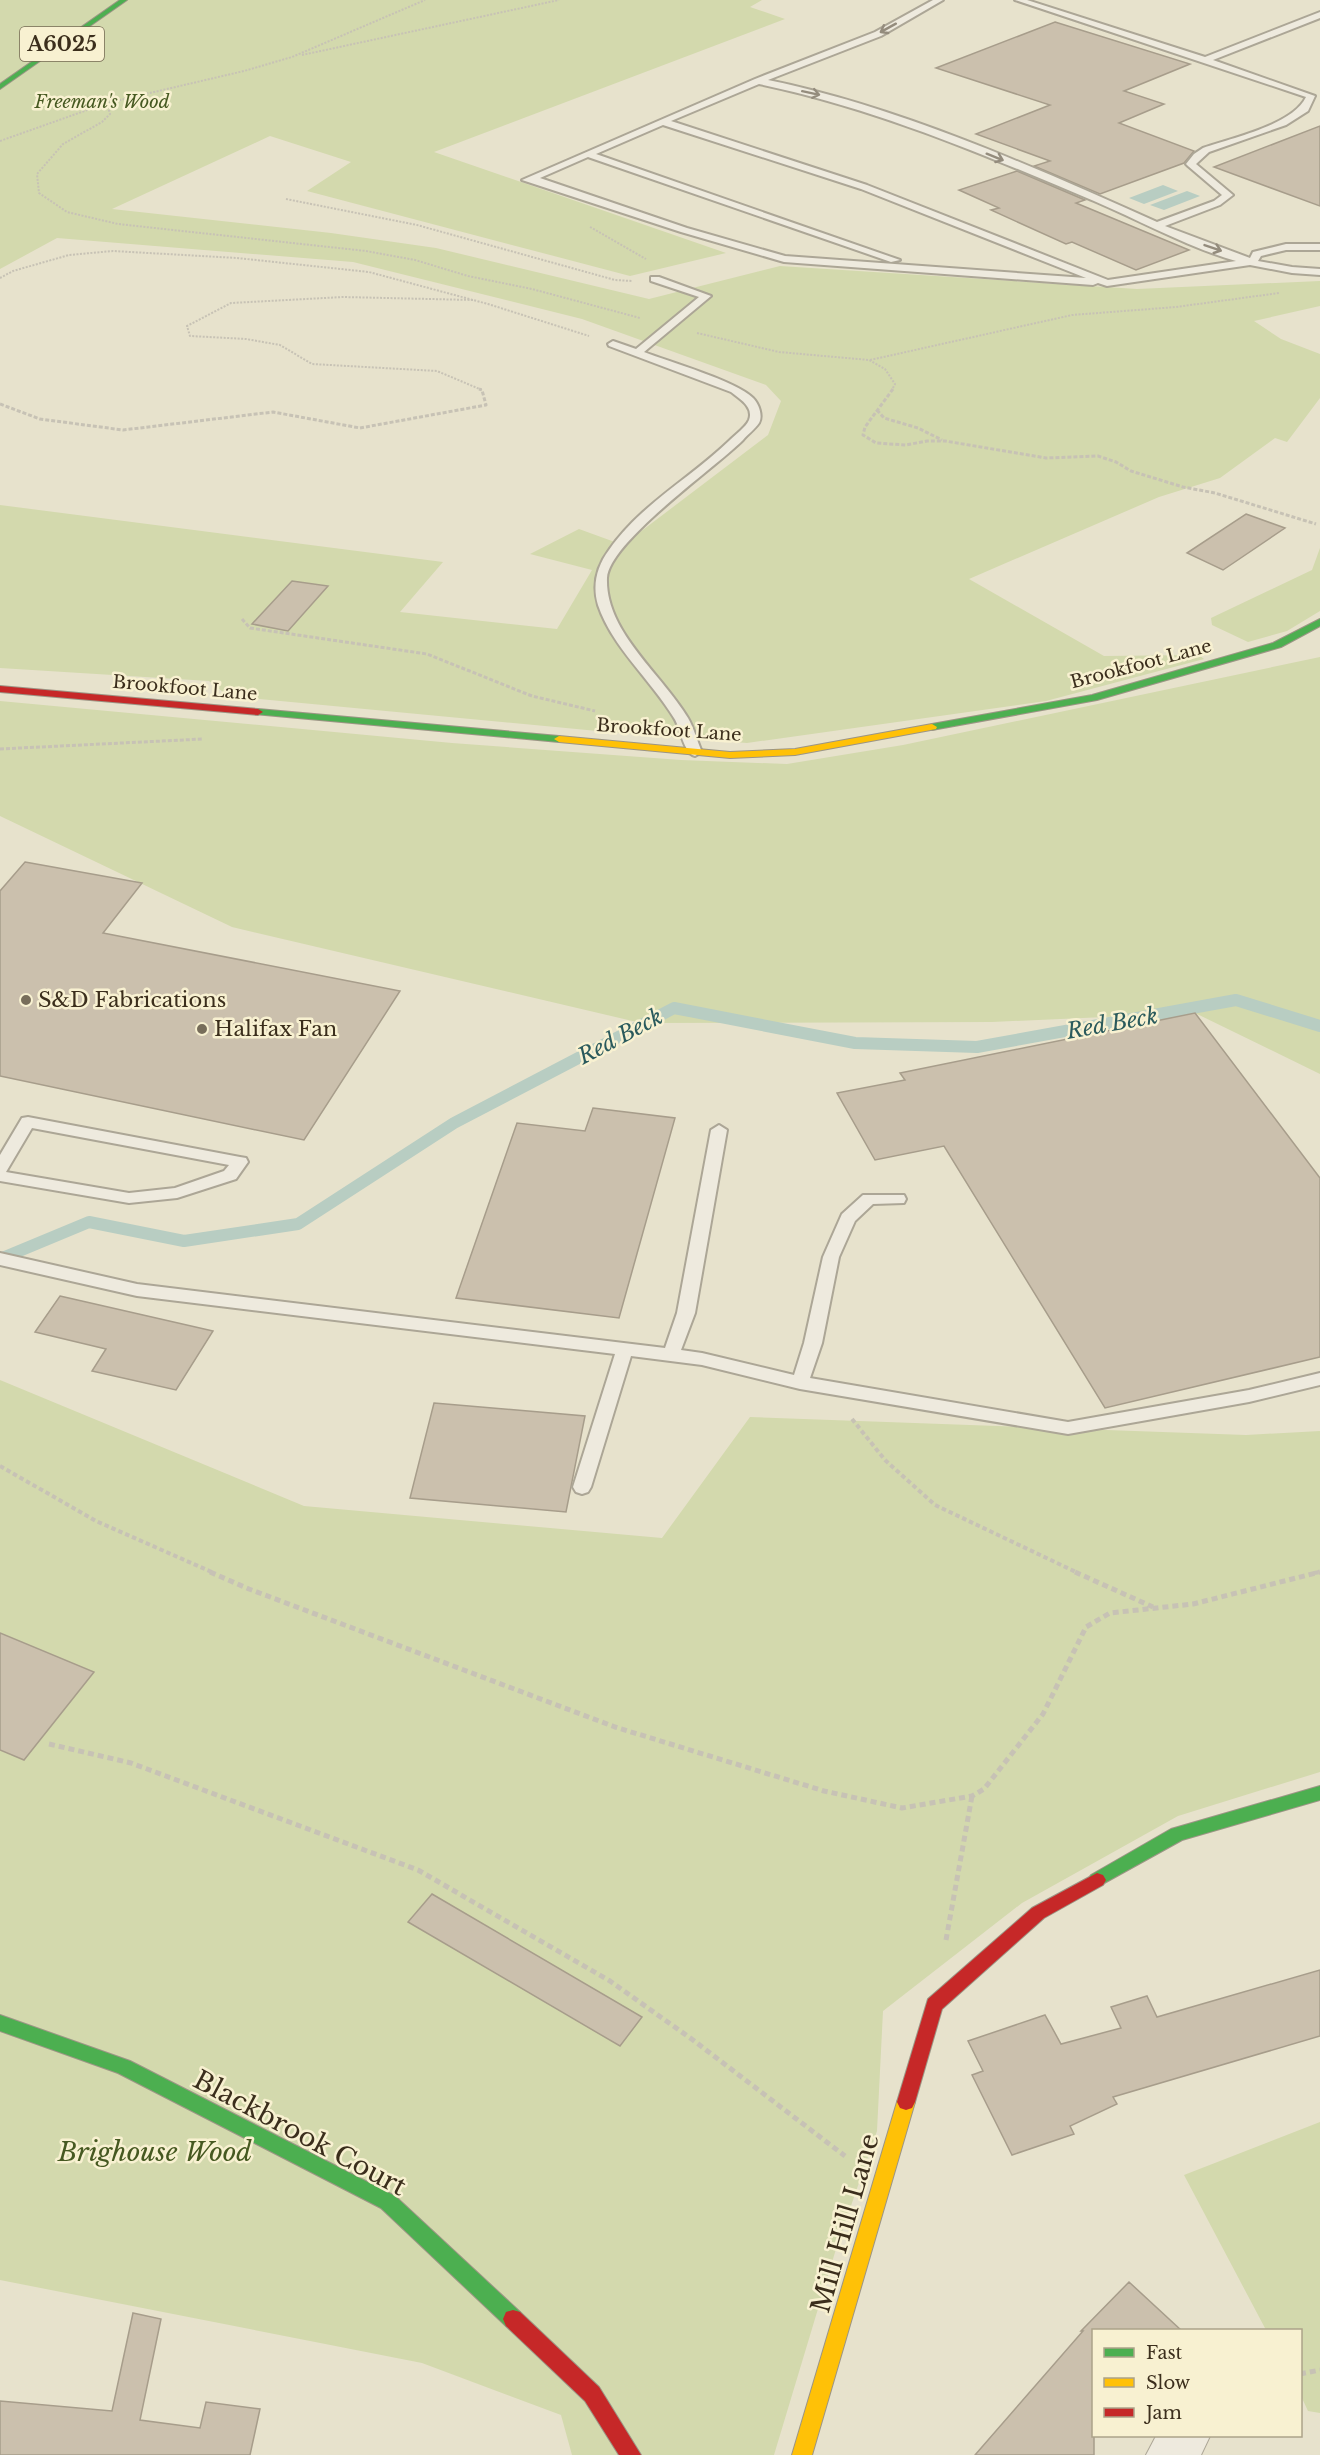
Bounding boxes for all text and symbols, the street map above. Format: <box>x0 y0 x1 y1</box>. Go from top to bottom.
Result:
one-way arrow <box>880 22 897 34</box>
road number: A6025 <box>20 27 104 61</box>
one-way arrow <box>802 87 821 99</box>
park label: Freeman's Wood <box>34 91 170 113</box>
one-way arrow <box>985 152 1004 163</box>
one-way arrow <box>1203 243 1222 254</box>
street label: Brookfoot Lane <box>1068 635 1214 693</box>
street label: Brookfoot Lane <box>112 671 258 705</box>
street label: Brookfoot Lane <box>596 714 742 746</box>
place label: S&D Fabrications <box>38 987 226 1013</box>
marker: S&D Fabrications <box>19 993 33 1007</box>
water label: Red Beck <box>1063 1002 1160 1045</box>
water label: Red Beck <box>572 1003 667 1070</box>
place label: Halifax Fan <box>214 1016 337 1042</box>
marker: Halifax Fan <box>195 1022 209 1036</box>
street label: Blackbrook Court <box>188 2063 412 2203</box>
street label: Mill Hill Lane <box>804 2130 886 2316</box>
park label: Brighouse Wood <box>57 2136 252 2168</box>
legend <box>1092 2329 1302 2437</box>
text: Fast <box>1146 2342 1183 2364</box>
text: Slow <box>1146 2372 1191 2394</box>
text: Jam <box>1144 2402 1182 2424</box>

